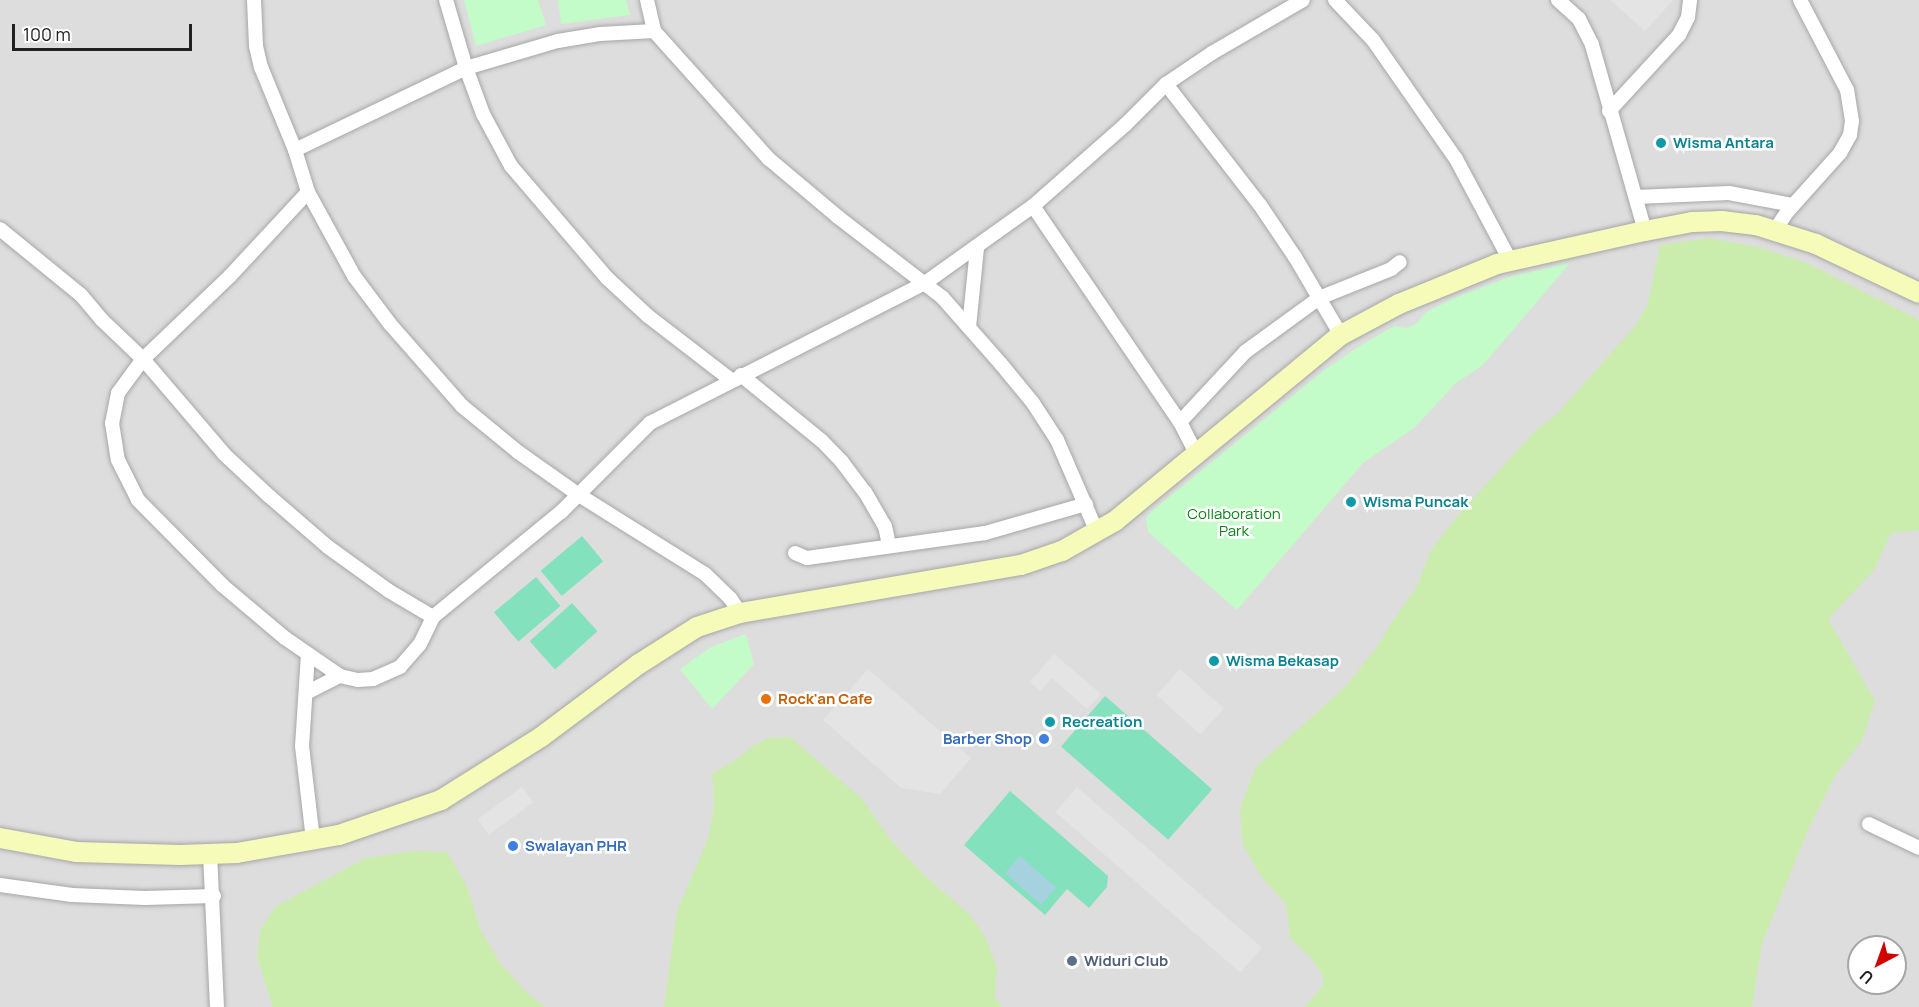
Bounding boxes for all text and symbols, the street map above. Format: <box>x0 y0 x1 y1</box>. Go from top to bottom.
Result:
scale bar <box>15 12 195 50</box>
text: 100 m <box>23 22 71 46</box>
place label: Wisma Antara <box>1673 134 1774 152</box>
marker: Wisma Antara <box>1654 136 1668 150</box>
place label: Wisma Puncak <box>1363 493 1468 511</box>
marker: Wisma Puncak <box>1344 495 1358 509</box>
park label: Collaboration Park <box>1187 504 1281 539</box>
place label: Wisma Bekasap <box>1226 652 1339 670</box>
marker: Wisma Bekasap <box>1207 654 1221 668</box>
place label: Rock'an Cafe <box>778 690 872 708</box>
marker: Rock'an Cafe <box>759 692 773 706</box>
place label: Recreation <box>1062 713 1142 731</box>
marker: Recreation <box>1043 715 1057 729</box>
place label: Barber Shop <box>943 730 1032 748</box>
marker: Barber Shop <box>1037 732 1051 746</box>
place label: Swalayan PHR <box>525 837 627 855</box>
marker: Swalayan PHR <box>506 839 520 853</box>
north arrow <box>1847 935 1907 995</box>
place label: Widuri Club <box>1084 952 1168 970</box>
marker: Widuri Club <box>1065 954 1079 968</box>
text: U <box>1855 965 1878 989</box>

